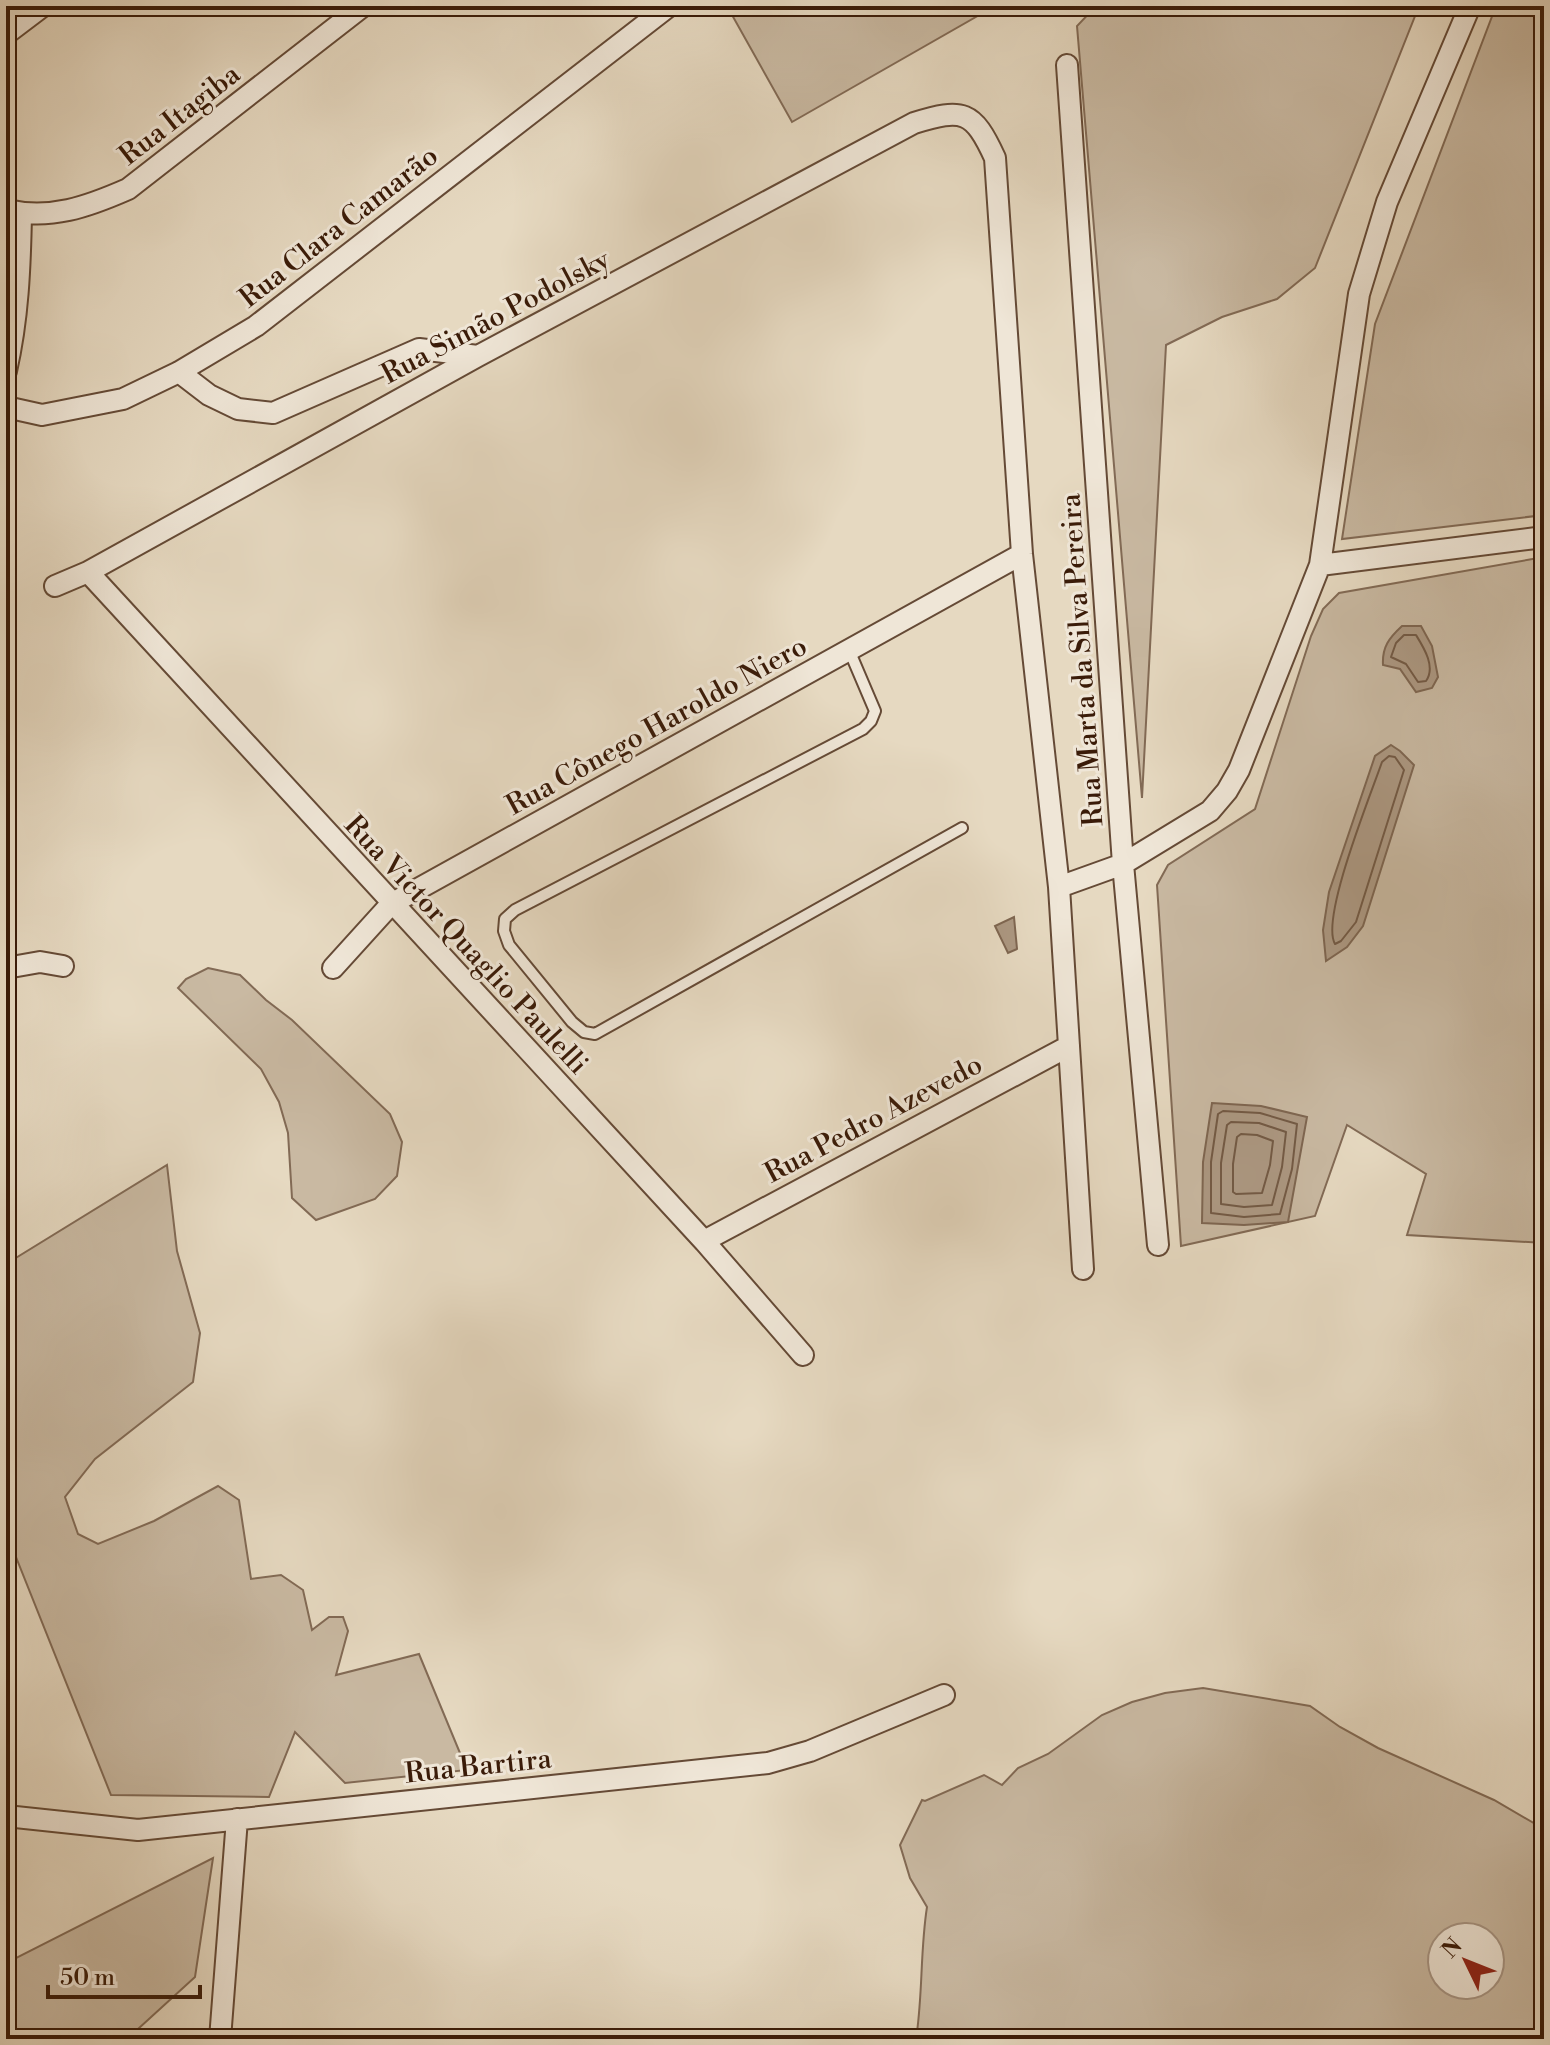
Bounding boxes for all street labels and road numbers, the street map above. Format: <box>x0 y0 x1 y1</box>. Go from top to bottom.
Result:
street label: Rua Itagiba <box>112 56 248 173</box>
street label: Rua Clara Camarão <box>232 139 445 316</box>
street label: Rua Simão Podolsky <box>375 242 616 392</box>
street label: Rua Marta da Silva Pereira <box>1053 491 1112 828</box>
street label: Rua Cônego Haroldo Niero <box>500 629 813 824</box>
street label: Rua Victor Quaglio Paulelli <box>337 808 595 1082</box>
street label: Rua Pedro Azevedo <box>759 1047 989 1192</box>
street label: Rua Bartira <box>403 1741 554 1792</box>

